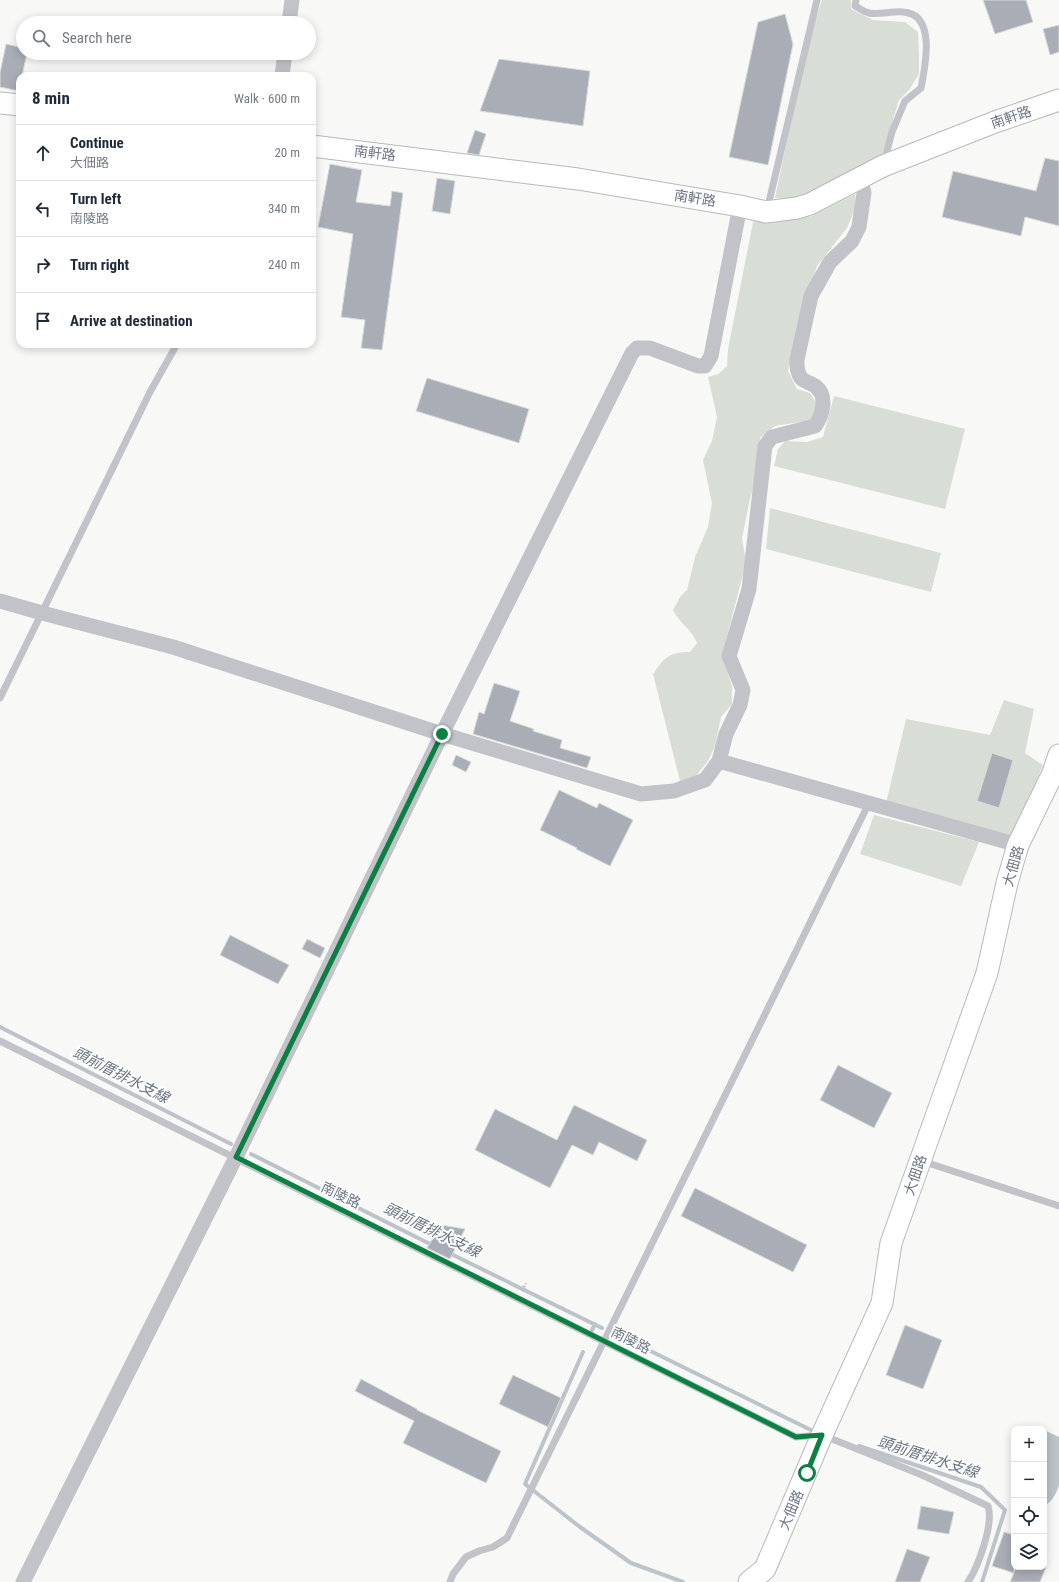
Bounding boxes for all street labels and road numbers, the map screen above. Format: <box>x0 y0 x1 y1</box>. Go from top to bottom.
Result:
street label: 南軒路 <box>989 103 1033 131</box>
street label: 南軒路 <box>353 143 397 163</box>
street label: 南軒路 <box>673 187 717 209</box>
street label: 大佃路 <box>1000 844 1026 888</box>
street label: 大佃路 <box>901 1153 929 1197</box>
street label: 南陵路 <box>319 1179 363 1211</box>
street label: 南陵路 <box>609 1323 653 1357</box>
street label: 大佃路 <box>775 1488 807 1532</box>

